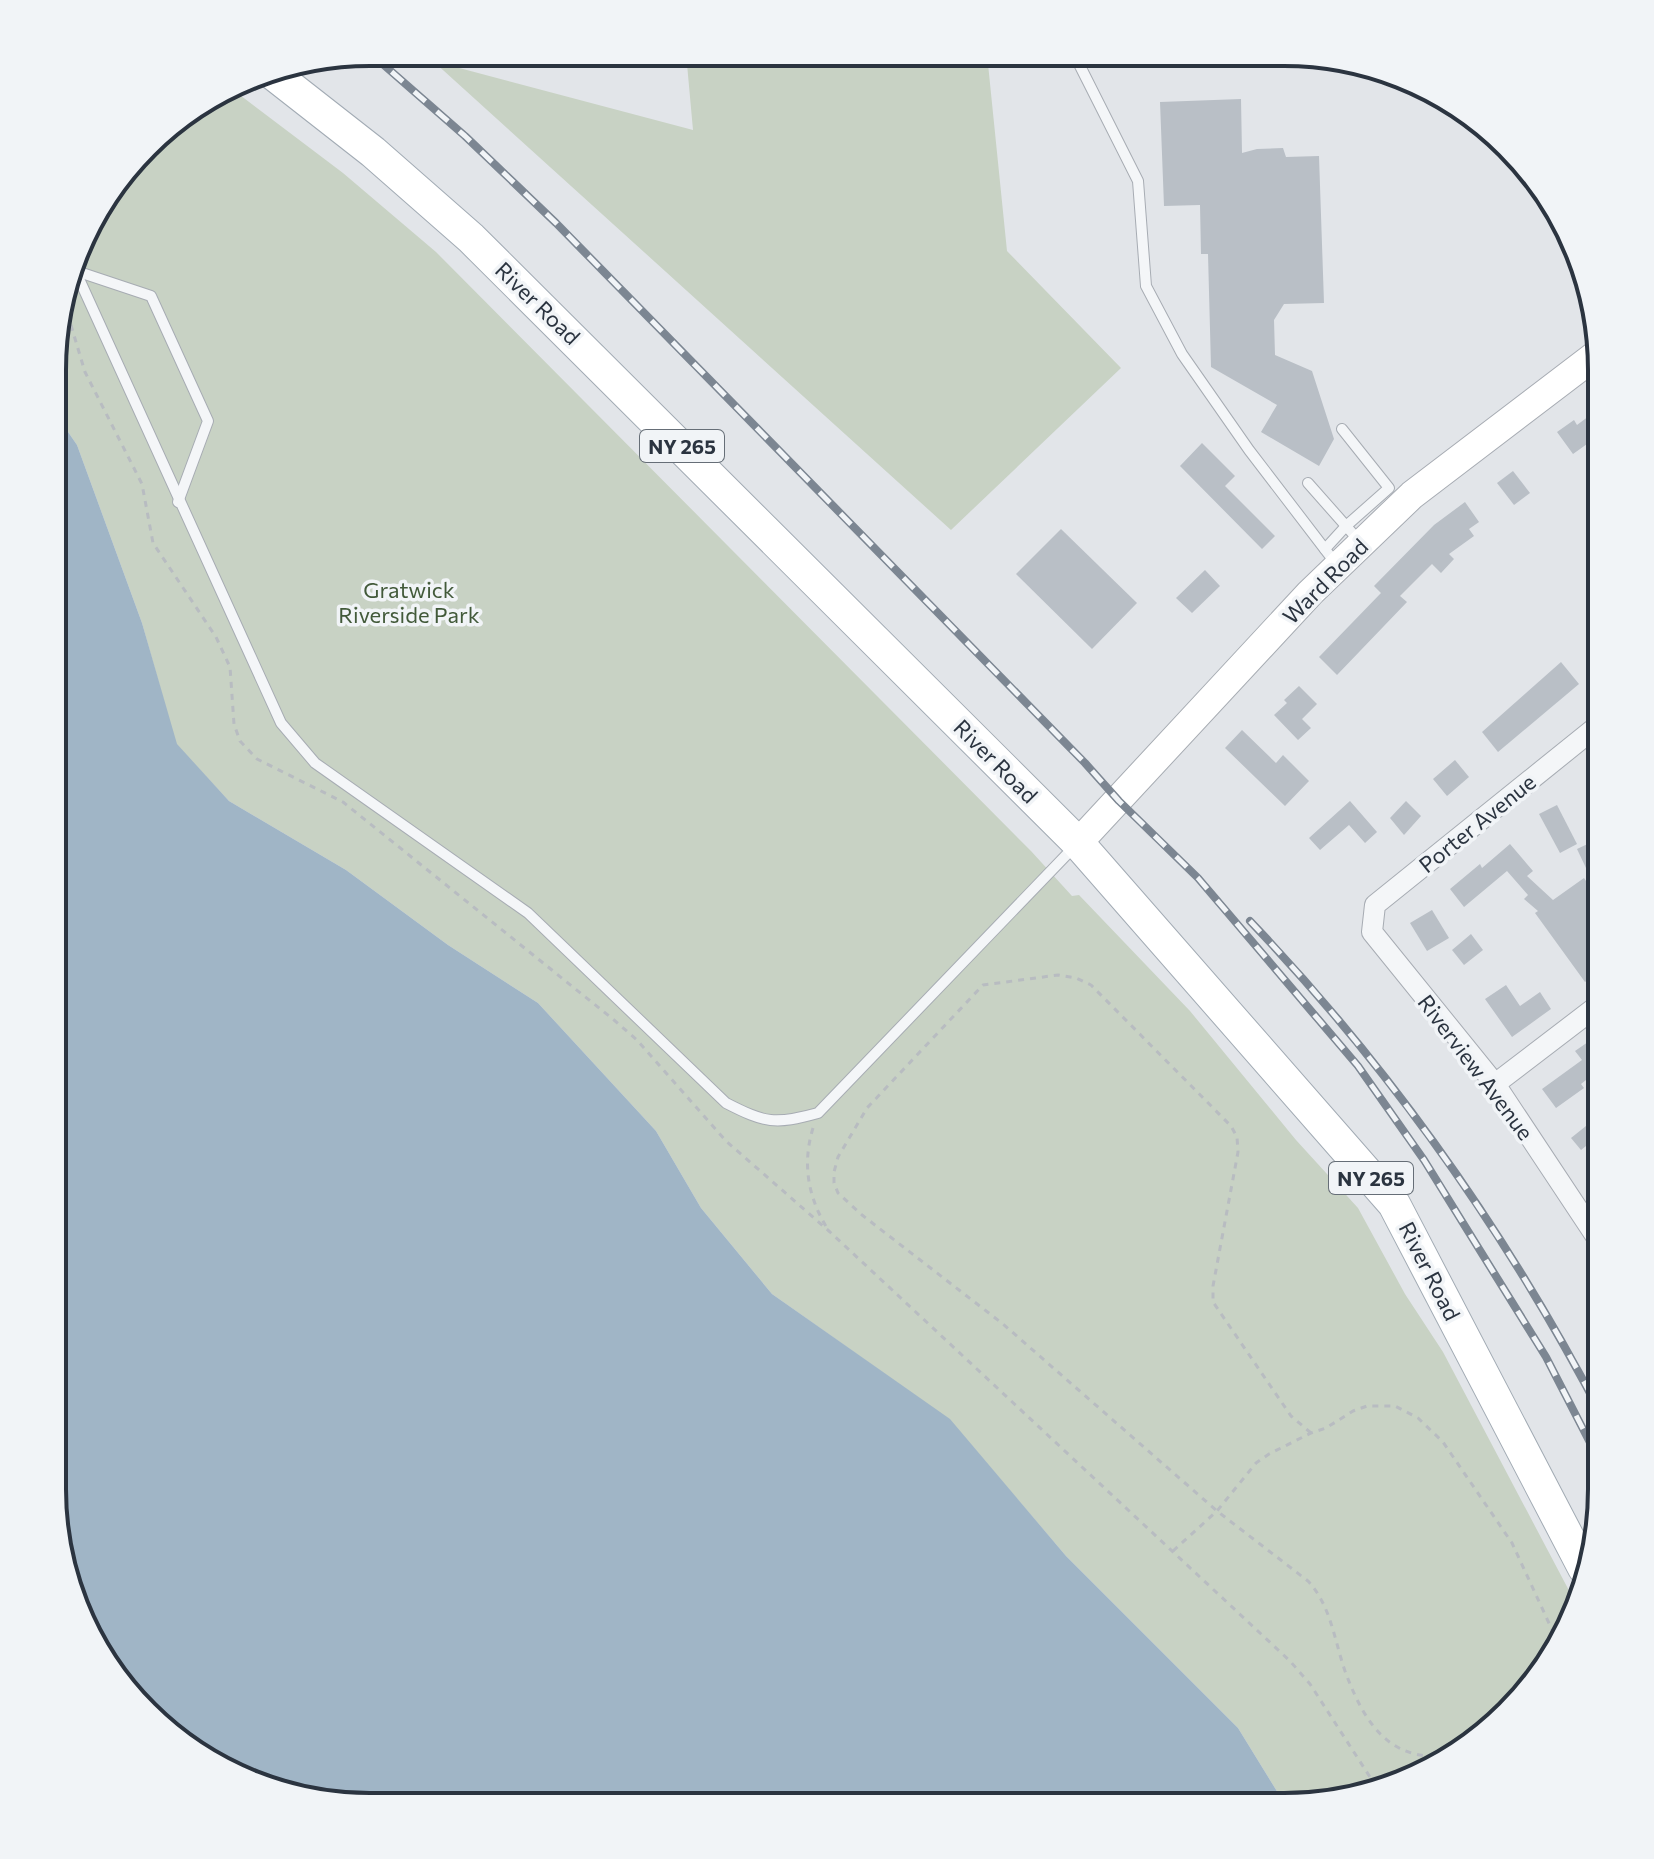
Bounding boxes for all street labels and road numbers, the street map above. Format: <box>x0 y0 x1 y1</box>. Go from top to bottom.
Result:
street label: River Road <box>490 256 586 350</box>
road number: NY 265 <box>640 430 724 462</box>
street label: Ward Road <box>1277 533 1373 629</box>
street label: River Road <box>949 714 1043 808</box>
street label: Porter Avenue <box>1413 768 1541 878</box>
street label: Riverview Avenue <box>1413 989 1539 1145</box>
road number: NY 265 <box>1329 1162 1413 1194</box>
street label: River Road <box>1394 1217 1466 1325</box>

